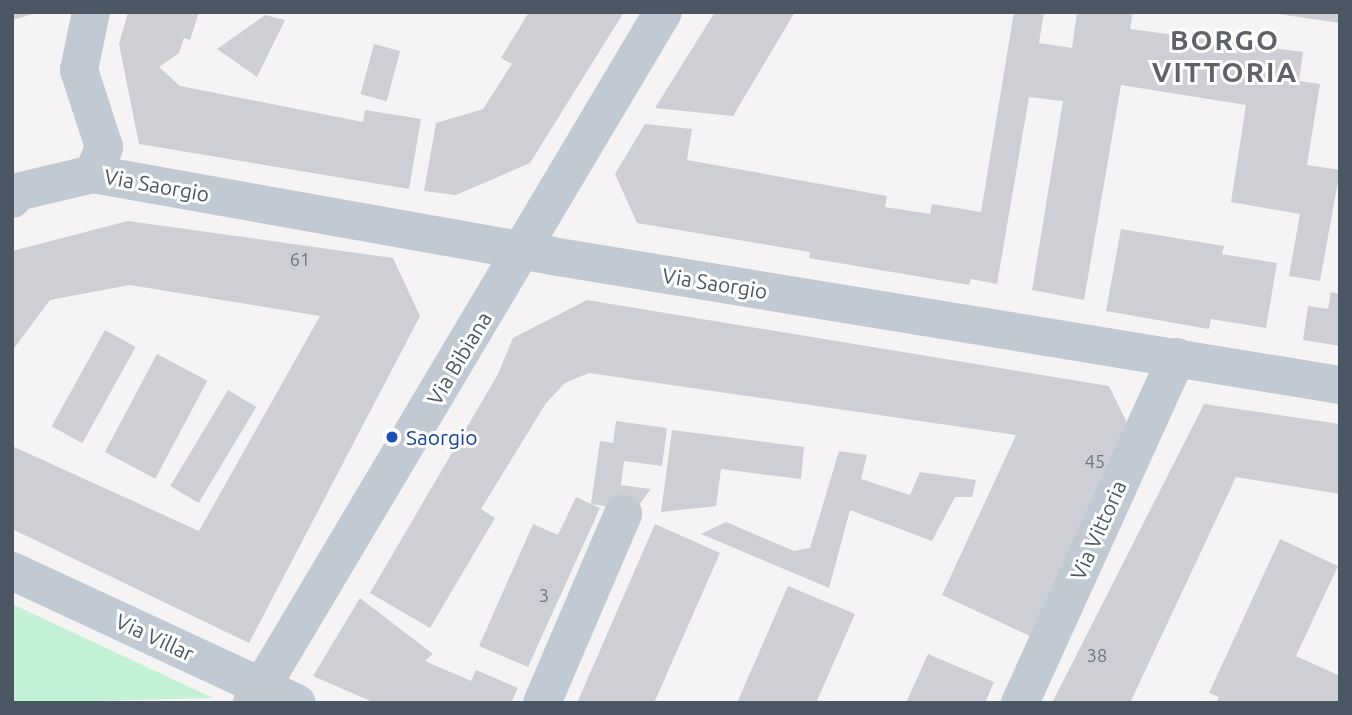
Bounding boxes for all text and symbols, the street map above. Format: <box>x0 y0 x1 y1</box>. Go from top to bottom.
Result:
district label: BORGO VITTORIA <box>1153 23 1297 89</box>
street label: Via Saorgio <box>103 163 211 207</box>
house number: 61 <box>290 248 310 270</box>
street label: Via Saorgio <box>661 262 769 304</box>
street label: Via Bibiana <box>421 307 497 409</box>
place label: Saorgio <box>406 424 478 450</box>
marker: Saorgio <box>384 429 400 445</box>
house number: 45 <box>1085 450 1105 472</box>
street label: Via Vittoria <box>1065 476 1131 584</box>
house number: 3 <box>539 584 549 606</box>
street label: Via Villar <box>112 608 198 666</box>
house number: 38 <box>1087 644 1107 666</box>

